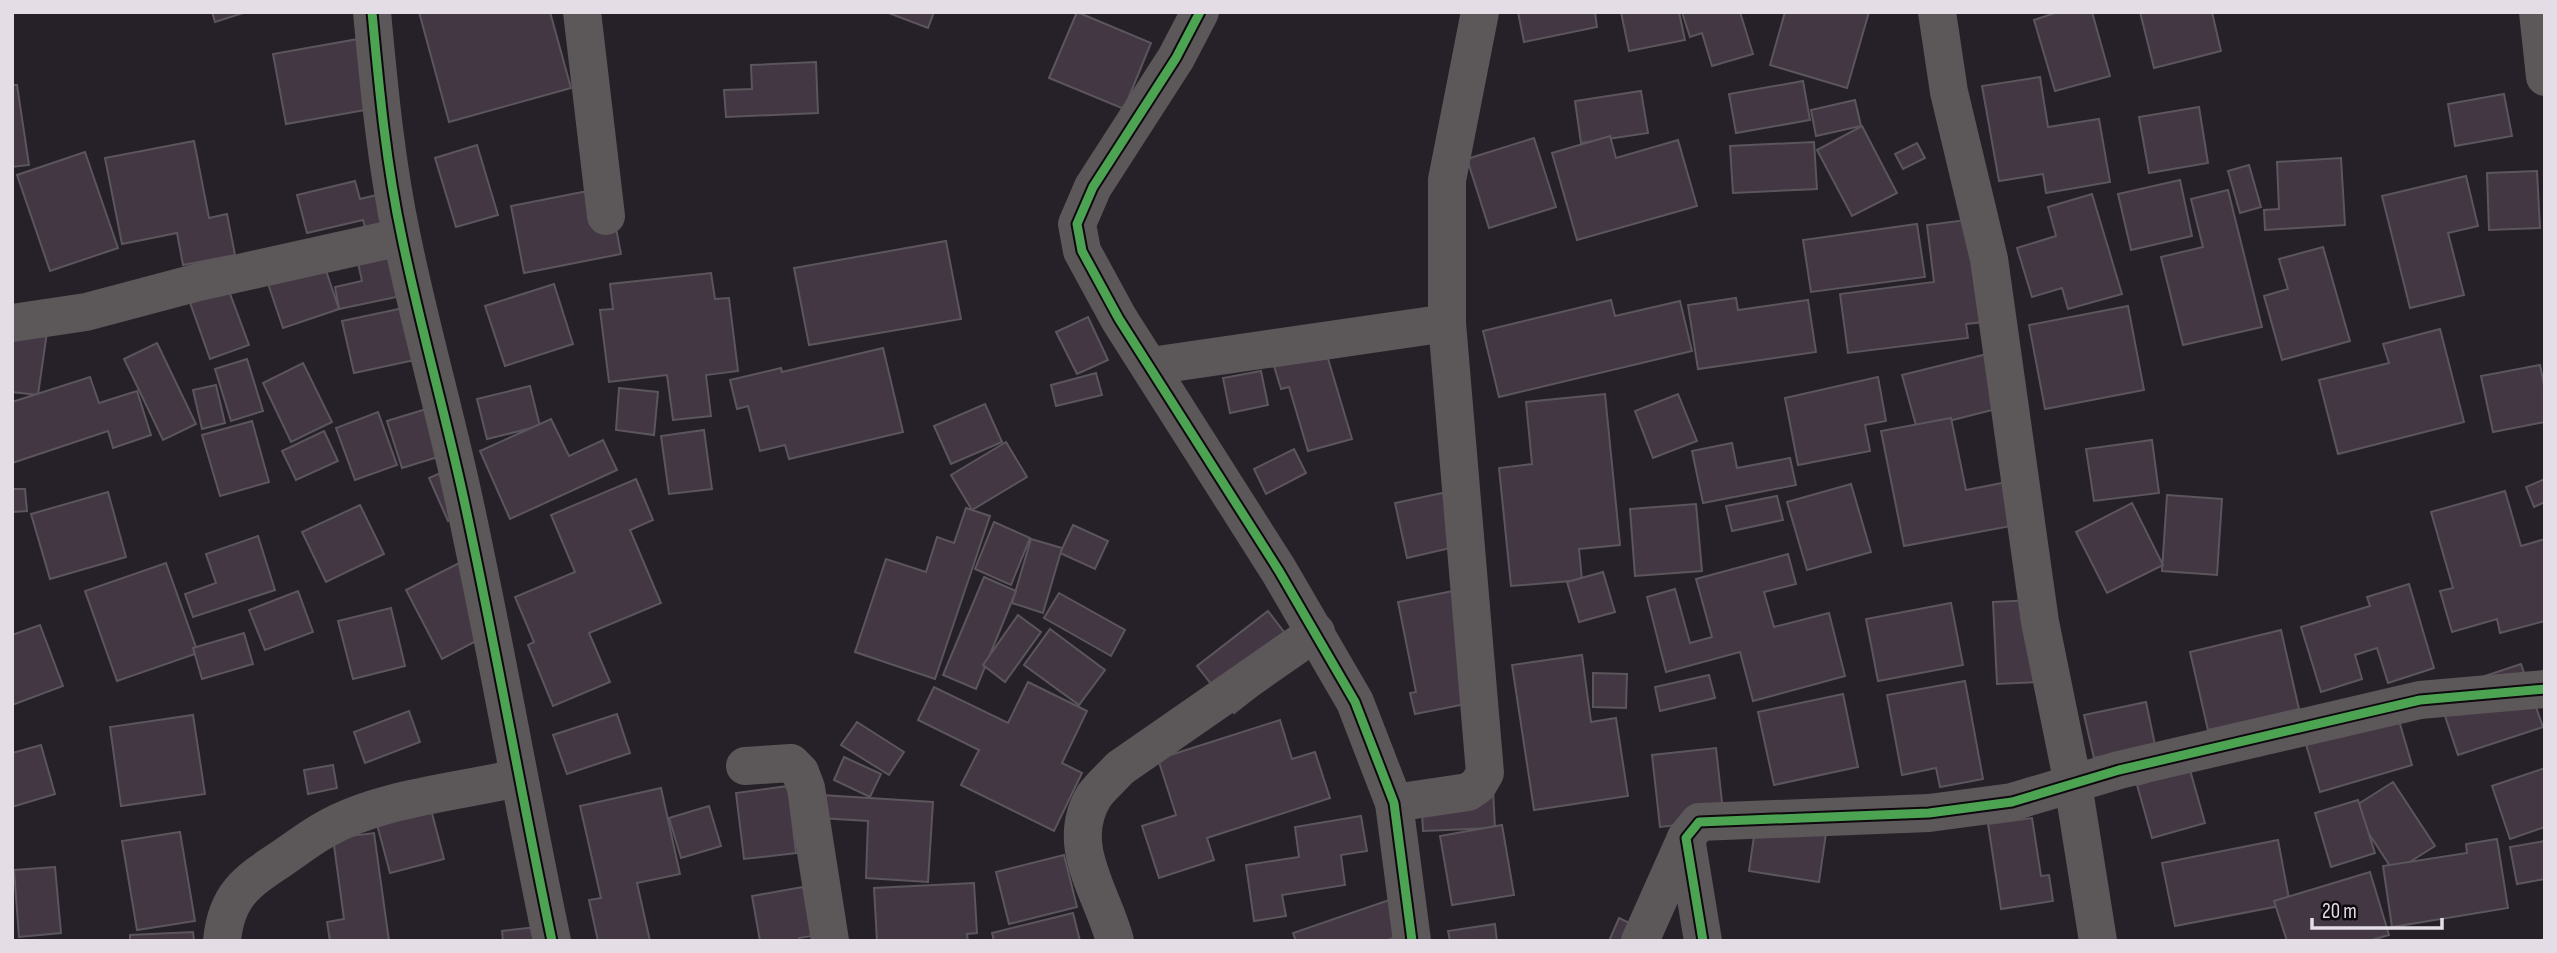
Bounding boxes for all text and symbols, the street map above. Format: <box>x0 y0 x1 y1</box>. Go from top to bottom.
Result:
scale bar <box>2312 886 2442 930</box>
text: 20 m <box>2322 899 2357 924</box>

